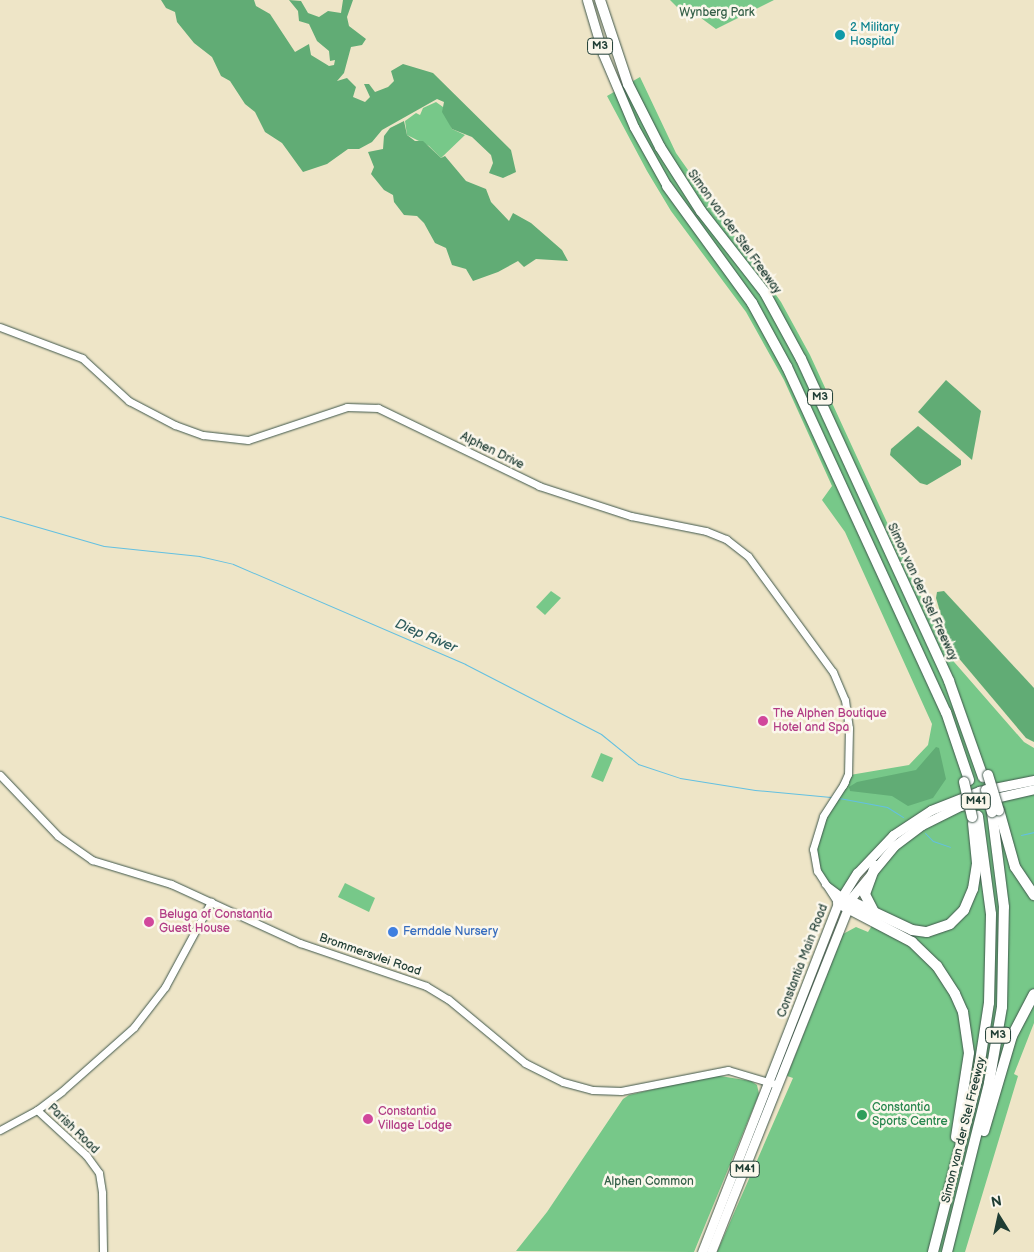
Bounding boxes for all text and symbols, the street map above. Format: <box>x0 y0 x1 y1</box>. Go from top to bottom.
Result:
park label: Wynberg Park <box>679 6 755 20</box>
place label: 2 Military Hospital <box>850 21 899 49</box>
marker: 2 Military Hospital <box>834 29 846 41</box>
road number: M3 <box>586 37 614 54</box>
street label: Simon van der Stel Freeway <box>684 167 784 297</box>
road number: M3 <box>806 388 834 406</box>
street label: Alphen Drive <box>458 429 526 473</box>
street label: Simon van der Stel Freeway <box>884 521 960 663</box>
water label: Diep River <box>392 615 460 657</box>
place label: The Alphen Boutique Hotel and Spa <box>773 707 887 735</box>
marker: The Alphen Boutique Hotel and Spa <box>757 715 769 727</box>
road number: M41 <box>960 792 992 809</box>
street label: Constantia Main Road <box>775 902 831 1020</box>
place label: Beluga of Constantia Guest House <box>159 908 273 936</box>
marker: Beluga of Constantia Guest House <box>143 916 155 928</box>
place label: Ferndale Nursery <box>403 925 498 939</box>
marker: Ferndale Nursery <box>387 926 399 938</box>
street label: Brommersvlei Road <box>317 931 423 979</box>
road number: M3 <box>984 1026 1012 1044</box>
street label: Simon van der Stel Freeway <box>939 1055 989 1205</box>
street label: Parish Road <box>44 1101 102 1157</box>
place label: Constantia Sports Centre <box>872 1101 948 1129</box>
place label: Constantia Village Lodge <box>378 1105 452 1133</box>
marker: Constantia Sports Centre <box>856 1109 868 1121</box>
marker: Constantia Village Lodge <box>362 1113 374 1125</box>
road number: M41 <box>729 1160 761 1178</box>
park label: Alphen Common <box>604 1175 694 1189</box>
north arrow <box>974 1192 1024 1242</box>
text: N <box>990 1192 1003 1211</box>

